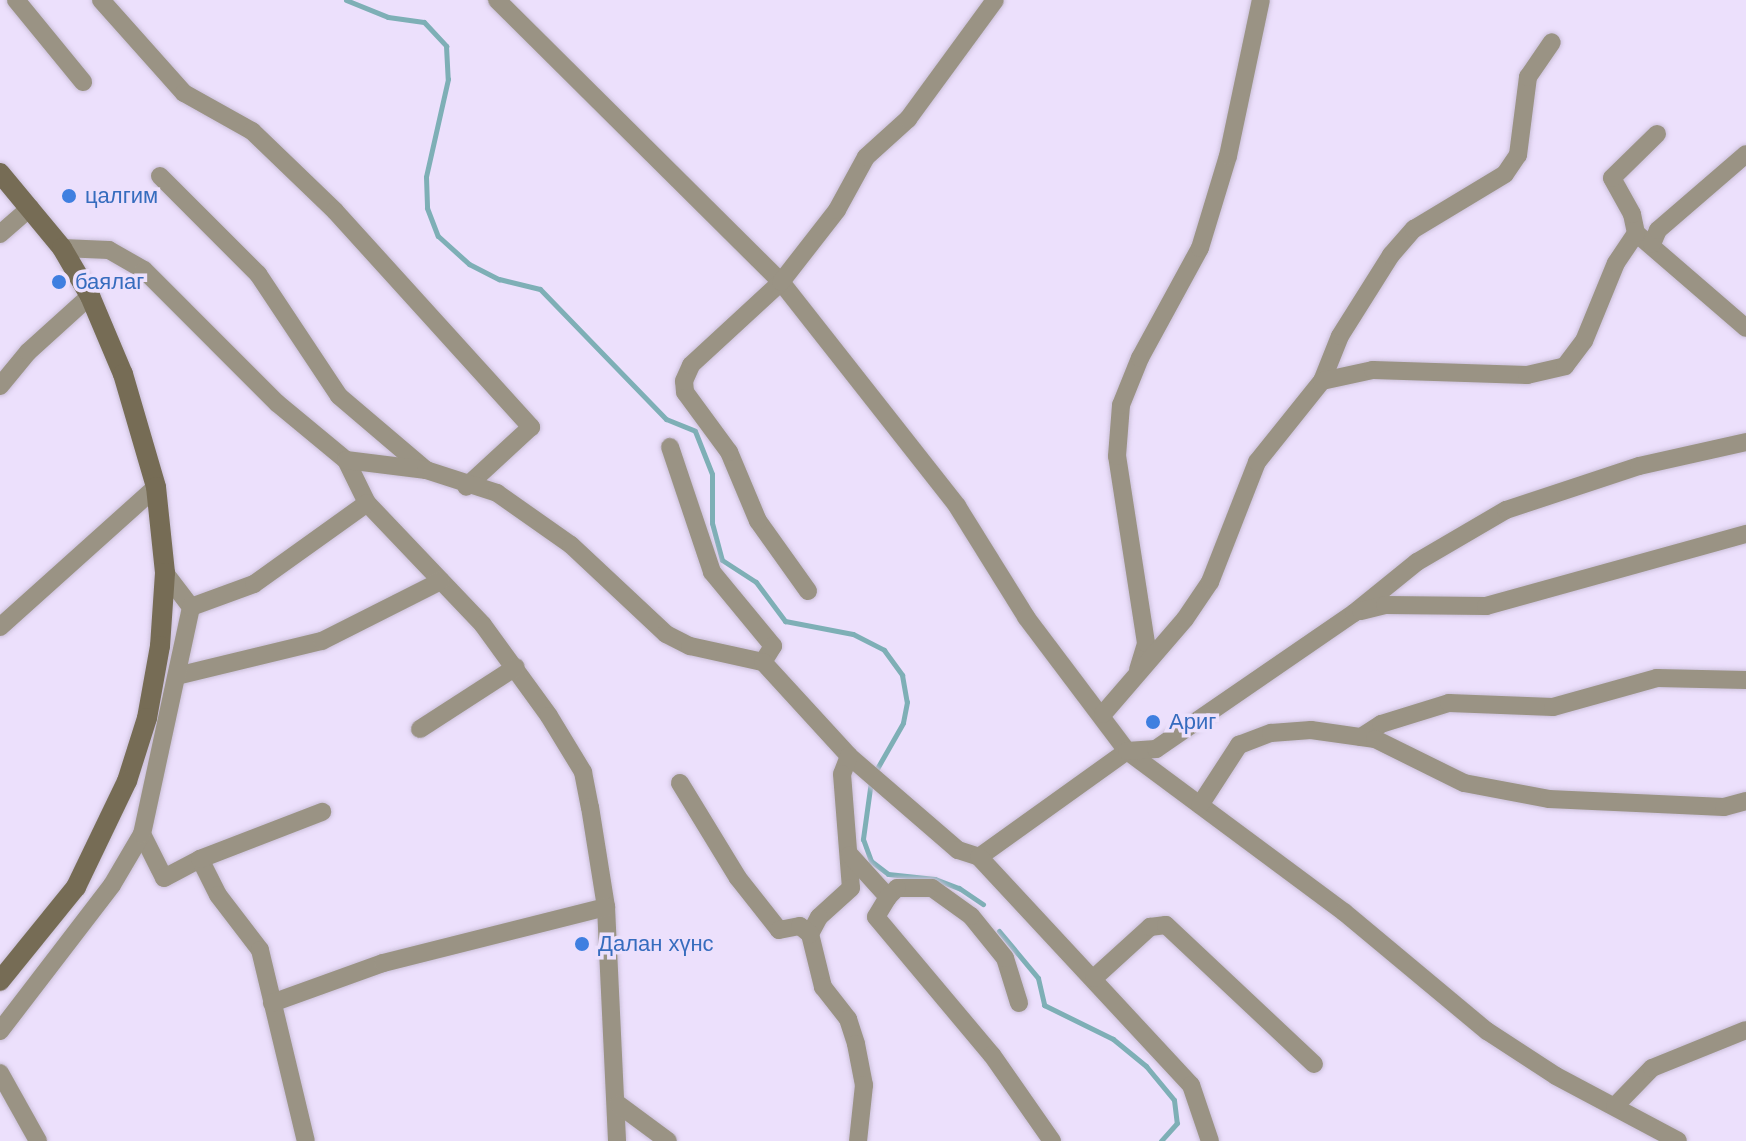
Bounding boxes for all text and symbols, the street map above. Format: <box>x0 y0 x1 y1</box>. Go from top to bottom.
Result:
place label: цалгим <box>85 183 158 209</box>
marker: цалгим <box>60 187 78 205</box>
place label: баялаг <box>75 269 144 295</box>
marker: баялаг <box>50 273 68 291</box>
place label: Ариг <box>1169 709 1216 735</box>
marker: Ариг <box>1144 713 1162 731</box>
place label: Далан хүнс <box>598 931 714 957</box>
marker: Далан хүнс <box>573 935 591 953</box>

